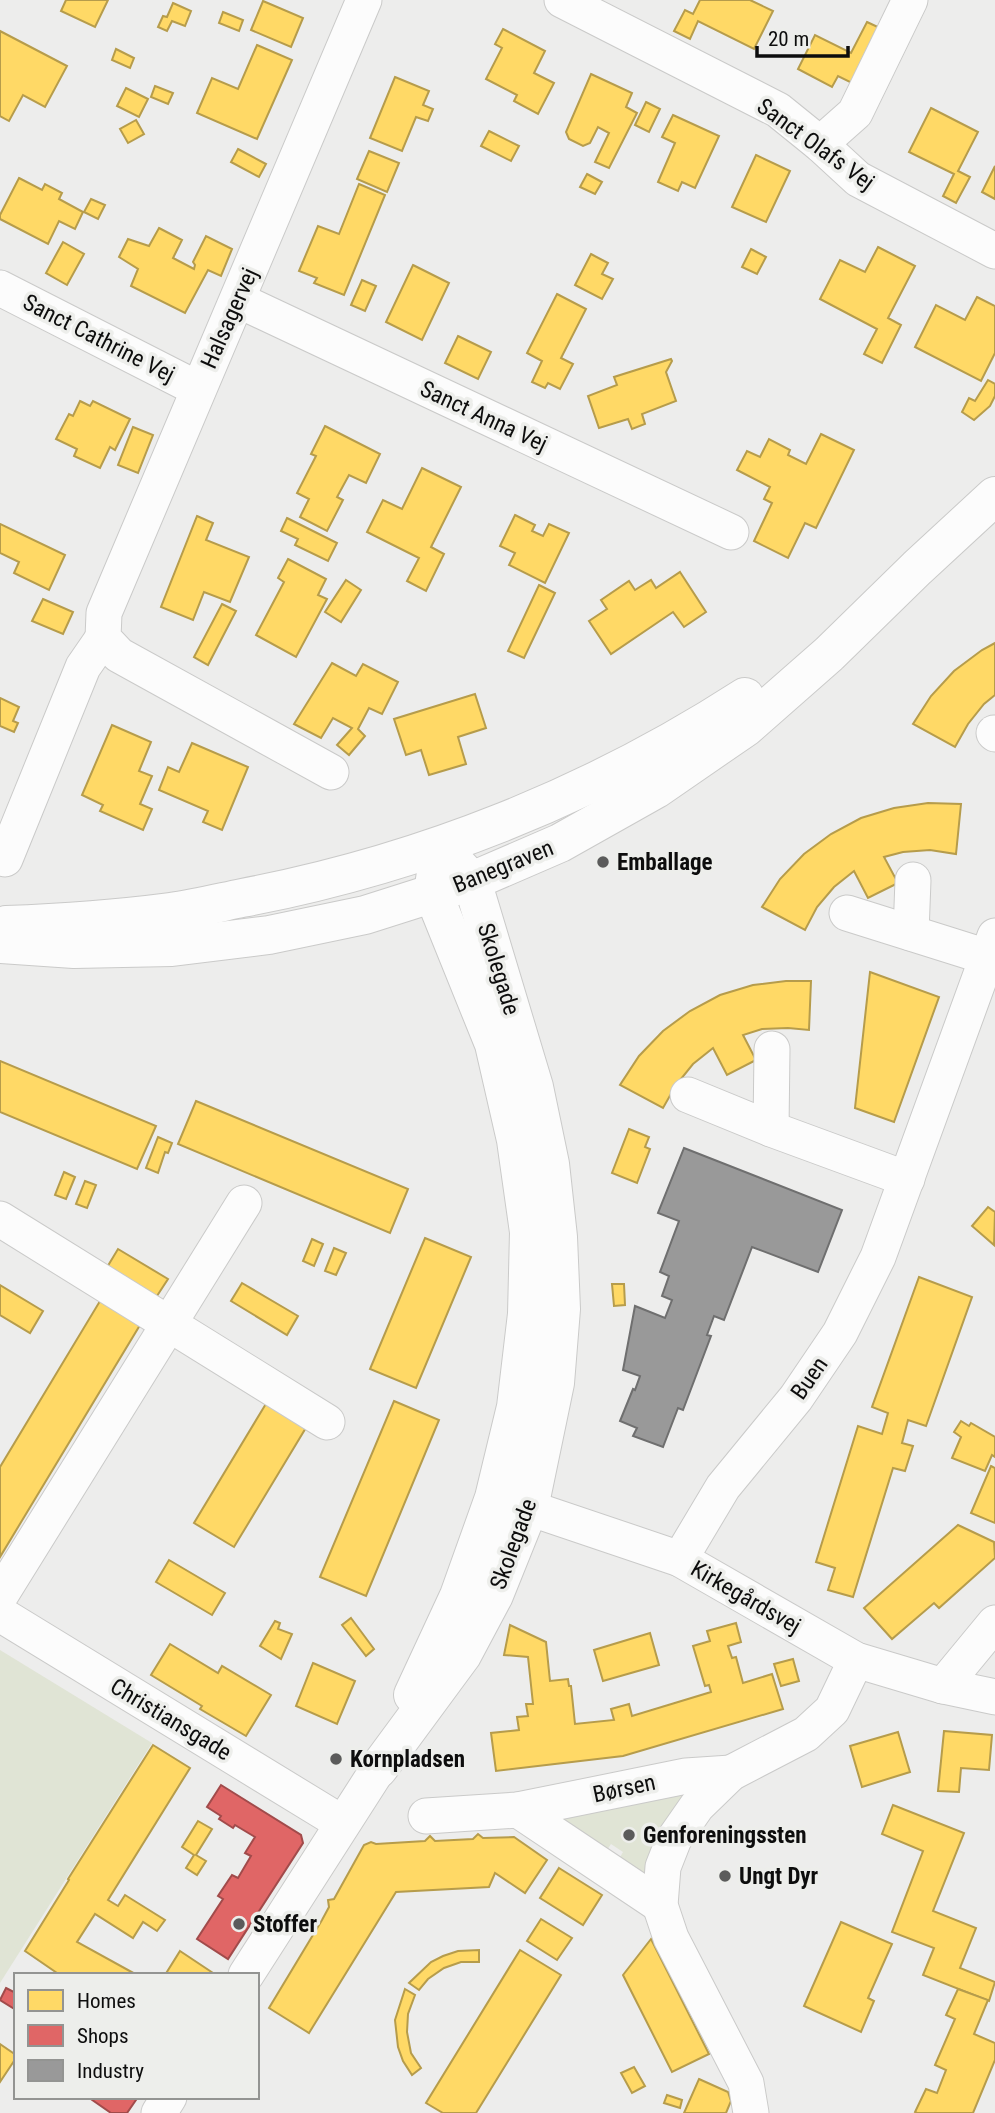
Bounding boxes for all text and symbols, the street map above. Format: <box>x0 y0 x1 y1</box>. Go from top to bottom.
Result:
scale bar <box>757 14 848 58</box>
text: 20 m <box>768 27 809 51</box>
street label: Sanct Olafs Vej <box>752 93 880 196</box>
street label: Halsagervej <box>195 264 264 373</box>
street label: Sanct Cathrine Vej <box>18 289 179 388</box>
street label: Sanct Anna Vej <box>416 375 552 458</box>
street label: Banegraven <box>449 834 557 899</box>
place label: Emballage <box>617 849 713 876</box>
marker: Emballage <box>595 854 611 870</box>
street label: Skolegade <box>472 920 525 1018</box>
street label: Buen <box>785 1352 834 1405</box>
street label: Skolegade <box>485 1495 542 1593</box>
street label: Kirkegårdsvej <box>686 1555 806 1640</box>
street label: Christiansgade <box>105 1673 236 1766</box>
place label: Kornpladsen <box>350 1746 465 1773</box>
marker: Kornpladsen <box>328 1751 344 1767</box>
street label: Børsen <box>590 1769 658 1808</box>
place label: Genforeningssten <box>643 1822 806 1849</box>
marker: Genforeningssten <box>621 1827 637 1843</box>
place label: Ungt Dyr <box>739 1863 819 1890</box>
marker: Ungt Dyr <box>717 1868 733 1884</box>
place label: Stoffer <box>253 1911 317 1938</box>
marker: Stoffer <box>231 1916 247 1932</box>
legend <box>14 1973 259 2099</box>
text: Homes <box>77 1989 136 2013</box>
text: Shops <box>77 2024 129 2048</box>
text: Industry <box>77 2059 144 2083</box>

